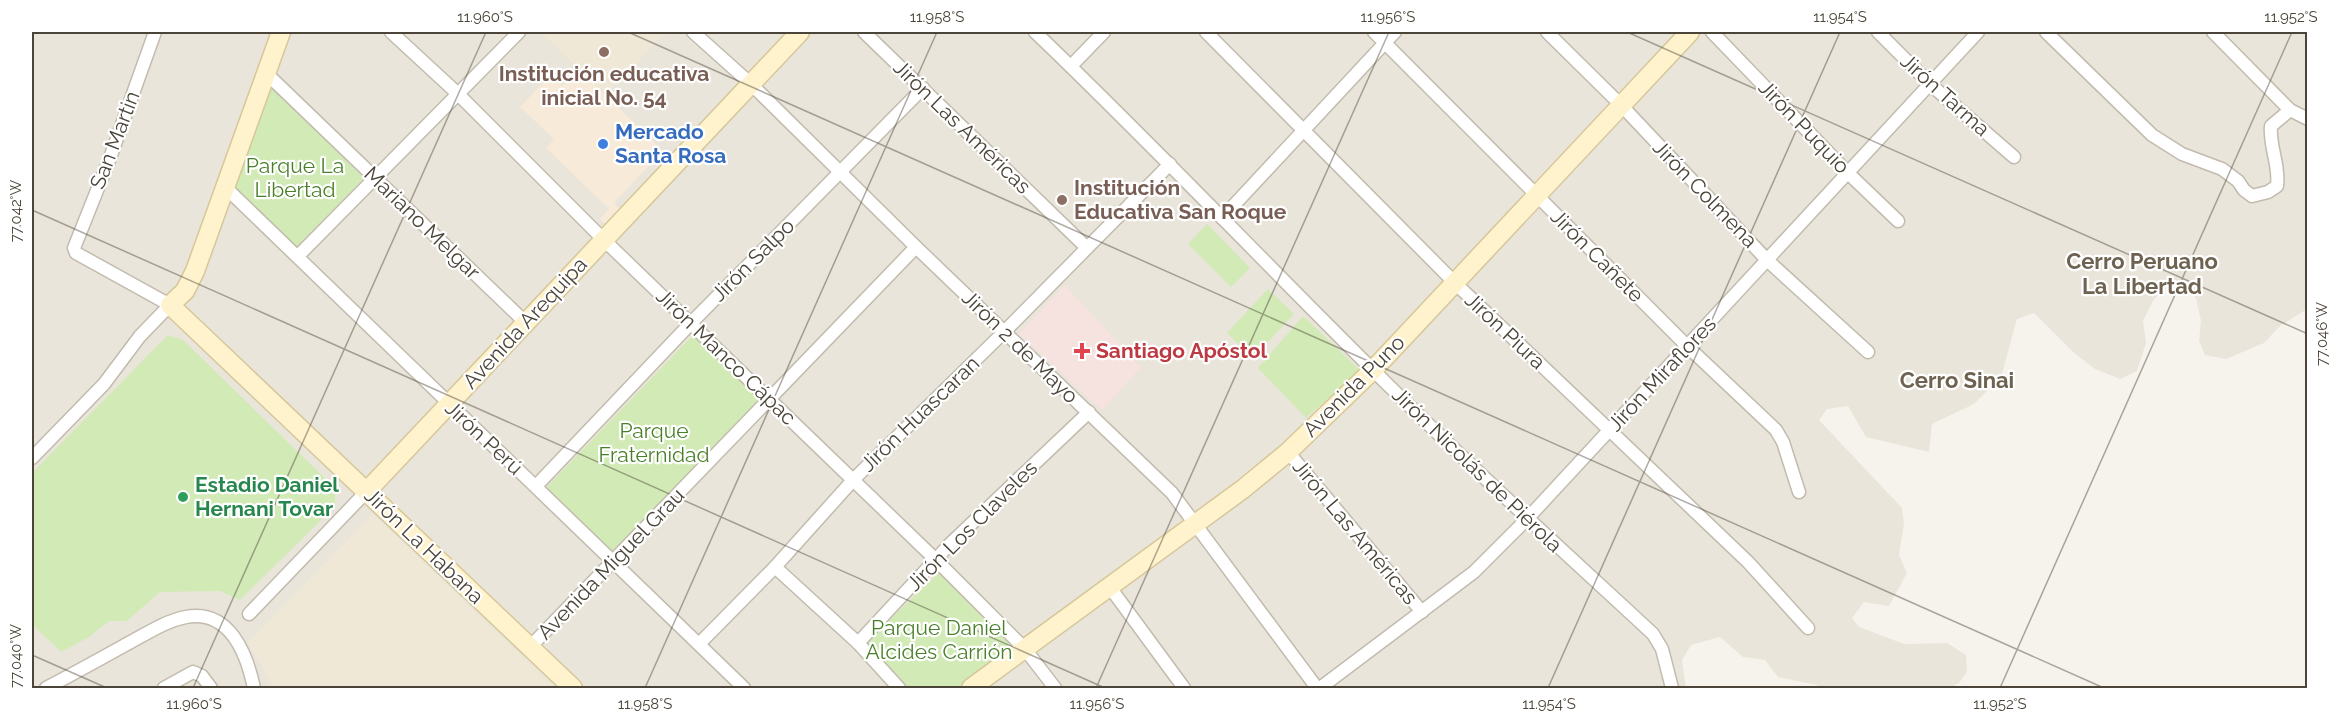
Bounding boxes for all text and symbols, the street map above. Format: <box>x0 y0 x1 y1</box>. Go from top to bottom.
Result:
text: 11.960°S <box>457 8 513 26</box>
text: 11.958°S <box>910 8 964 26</box>
text: 11.956°S <box>1361 8 1415 26</box>
text: 11.954°S <box>1813 8 1867 26</box>
text: 11.952°S <box>2264 8 2318 26</box>
marker: Institución educativa inicial No. 54 <box>597 45 611 59</box>
street label: Jirón Tarma <box>1896 48 1995 141</box>
street label: Jirón Las Américas <box>888 55 1036 199</box>
place label: Institución educativa inicial No. 54 <box>499 61 709 110</box>
street label: Jirón Puquio <box>1754 75 1855 178</box>
street label: San Martin <box>84 87 145 192</box>
place label: Mercado Santa Rosa <box>615 119 726 168</box>
street label: Jirón Colmena <box>1648 135 1763 253</box>
marker: Mercado Santa Rosa <box>596 137 610 151</box>
park label: Parque La Libertad <box>246 153 344 202</box>
street label: Mariano Melgar <box>359 161 486 285</box>
place label: Institución Educativa San Roque <box>1074 175 1287 224</box>
text: 77.042°W <box>7 179 25 242</box>
marker: Institución Educativa San Roque <box>1055 193 1069 207</box>
street label: Jirón Cañete <box>1546 204 1649 307</box>
street label: Jirón Salpo <box>706 213 799 306</box>
district label: Cerro Peruano La Libertad <box>2066 248 2218 299</box>
street label: Avenida Arequipa <box>457 252 592 394</box>
street label: Jirón Manco Cápac <box>651 283 802 430</box>
street label: Jirón 2 de Mayo <box>957 285 1084 408</box>
street label: Jirón Piura <box>1460 287 1551 374</box>
text: 77.046°W <box>2313 302 2331 366</box>
street label: Jirón Miraflores <box>1602 311 1721 436</box>
street label: Avenida Puno <box>1298 330 1410 442</box>
place label: Santiago Apóstol <box>1096 338 1268 363</box>
marker: Santiago Apóstol <box>1073 342 1091 360</box>
street label: Jirón Huascaran <box>855 351 984 477</box>
district label: Cerro Sinai <box>1900 367 2014 393</box>
street label: Jirón Nicolás de Piérola <box>1387 382 1568 557</box>
street label: Jirón Perú <box>440 395 528 480</box>
park label: Parque Fraternidad <box>598 418 710 467</box>
street label: Jirón Las Américas <box>1288 454 1423 609</box>
street label: Jirón Los Claveles <box>901 455 1042 596</box>
place label: Estadio Daniel Hernani Tovar <box>195 472 339 521</box>
street label: Jirón La Habana <box>360 483 489 609</box>
street label: Avenida Miguel Grau <box>532 483 689 645</box>
marker: Estadio Daniel Hernani Tovar <box>176 490 190 504</box>
park label: Parque Daniel Alcides Carrión <box>866 615 1012 664</box>
text: 77.040°W <box>7 624 25 688</box>
text: 11.960°S <box>166 695 222 713</box>
text: 11.958°S <box>618 695 672 713</box>
text: 11.956°S <box>1070 695 1124 713</box>
text: 11.954°S <box>1522 695 1576 713</box>
text: 11.952°S <box>1973 695 2027 713</box>

